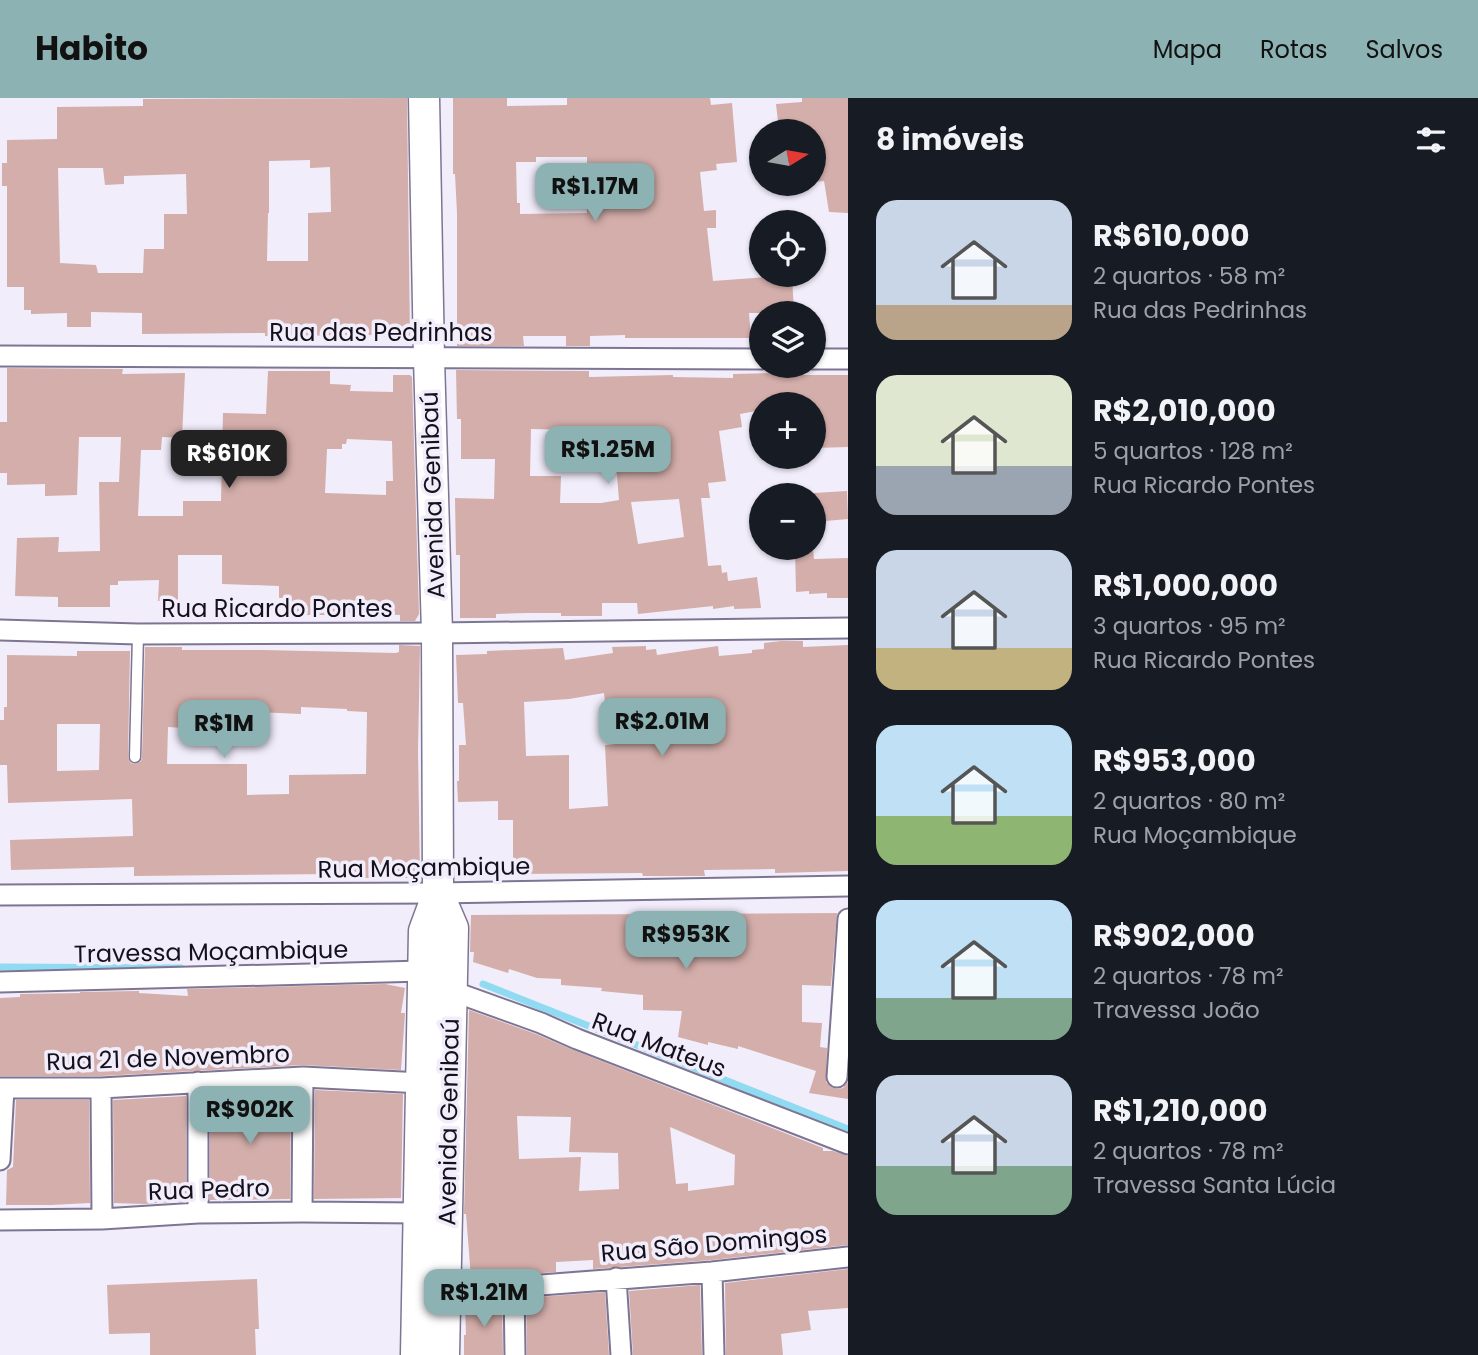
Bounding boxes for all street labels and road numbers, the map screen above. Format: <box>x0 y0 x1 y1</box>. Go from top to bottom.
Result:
street label: Rua das Pedrinhas <box>269 316 493 349</box>
street label: Avenida Genibaú <box>412 391 453 599</box>
street label: Rua Ricardo Pontes <box>161 592 393 625</box>
street label: Rua Moçambique <box>317 849 531 886</box>
street label: Travessa Moçambique <box>74 933 348 970</box>
street label: Rua Mateus <box>587 1004 731 1085</box>
street label: Avenida Genibaú <box>430 1018 467 1226</box>
street label: Rua 21 de Novembro <box>46 1037 290 1078</box>
street label: Rua Pedro <box>147 1171 270 1208</box>
street label: Rua São Domingos <box>599 1217 829 1270</box>

